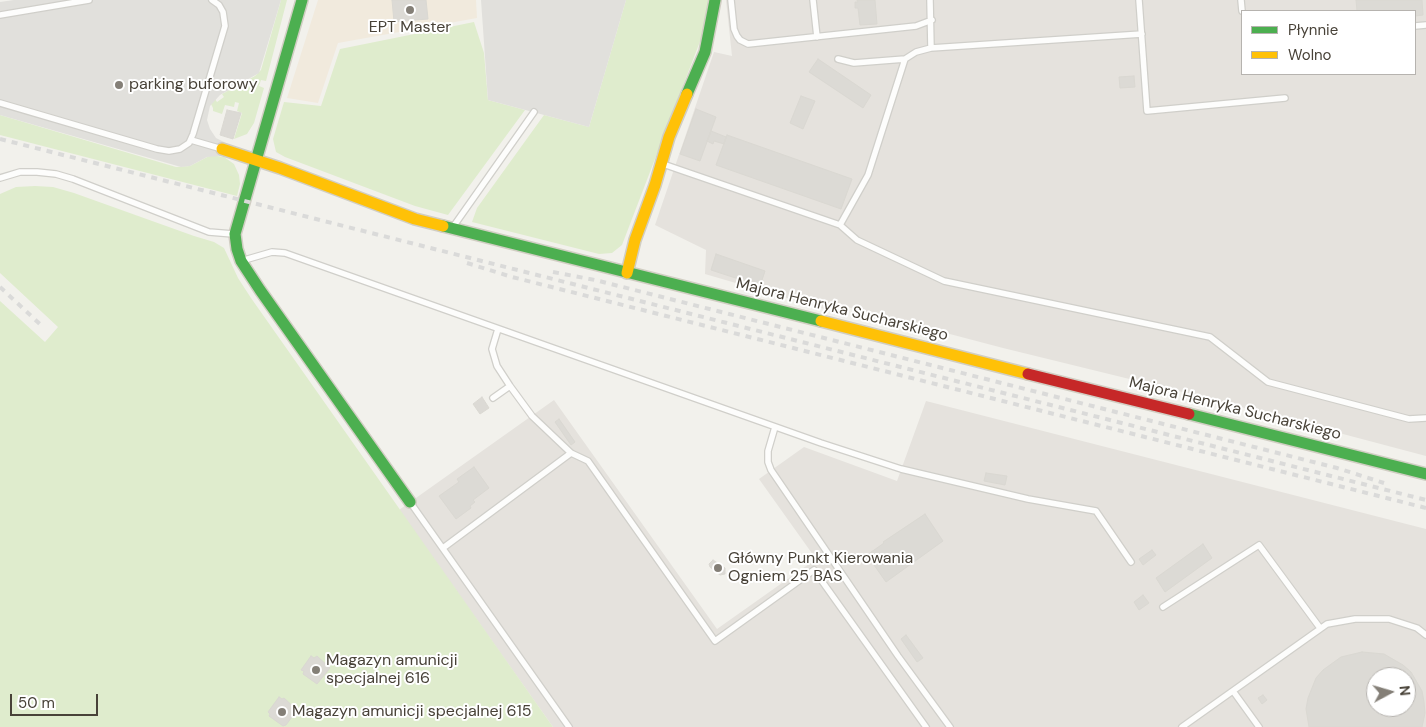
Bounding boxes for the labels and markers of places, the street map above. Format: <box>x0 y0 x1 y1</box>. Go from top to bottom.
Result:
marker: EPT Master <box>404 4 416 16</box>
place label: EPT Master <box>369 18 451 38</box>
place label: parking buforowy <box>129 75 258 95</box>
marker: parking buforowy <box>113 79 125 91</box>
place label: Główny Punkt Kierowania Ogniem 25 BAS <box>728 549 913 587</box>
marker: Główny Punkt Kierowania Ogniem 25 BAS <box>712 562 724 574</box>
place label: Magazyn amunicji specjalnej 616 <box>326 651 457 689</box>
marker: Magazyn amunicji specjalnej 616 <box>310 664 322 676</box>
place label: Magazyn amunicji specjalnej 615 <box>292 702 531 722</box>
marker: Magazyn amunicji specjalnej 615 <box>276 706 288 718</box>

